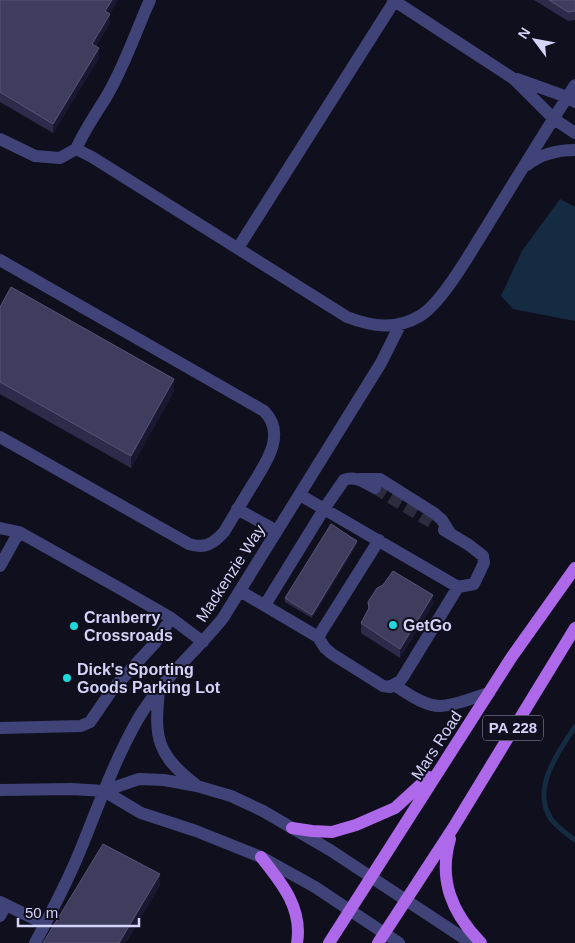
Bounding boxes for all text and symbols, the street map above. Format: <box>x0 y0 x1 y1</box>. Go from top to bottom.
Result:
north arrow <box>510 15 560 65</box>
text: N <box>515 25 533 42</box>
street label: Mackenzie Way <box>193 522 268 625</box>
place label: Cranberry Crossroads <box>84 609 173 644</box>
place label: GetGo <box>403 617 452 634</box>
marker: GetGo <box>387 619 399 631</box>
marker: Cranberry Crossroads <box>68 620 80 632</box>
place label: Dick's Sporting Goods Parking Lot <box>77 661 221 696</box>
marker: Dick's Sporting Goods Parking Lot <box>61 672 73 684</box>
street label: Mars Road <box>408 708 465 783</box>
road number: PA 228 <box>483 716 543 740</box>
scale bar <box>18 896 139 928</box>
text: 50 m <box>25 904 58 921</box>

